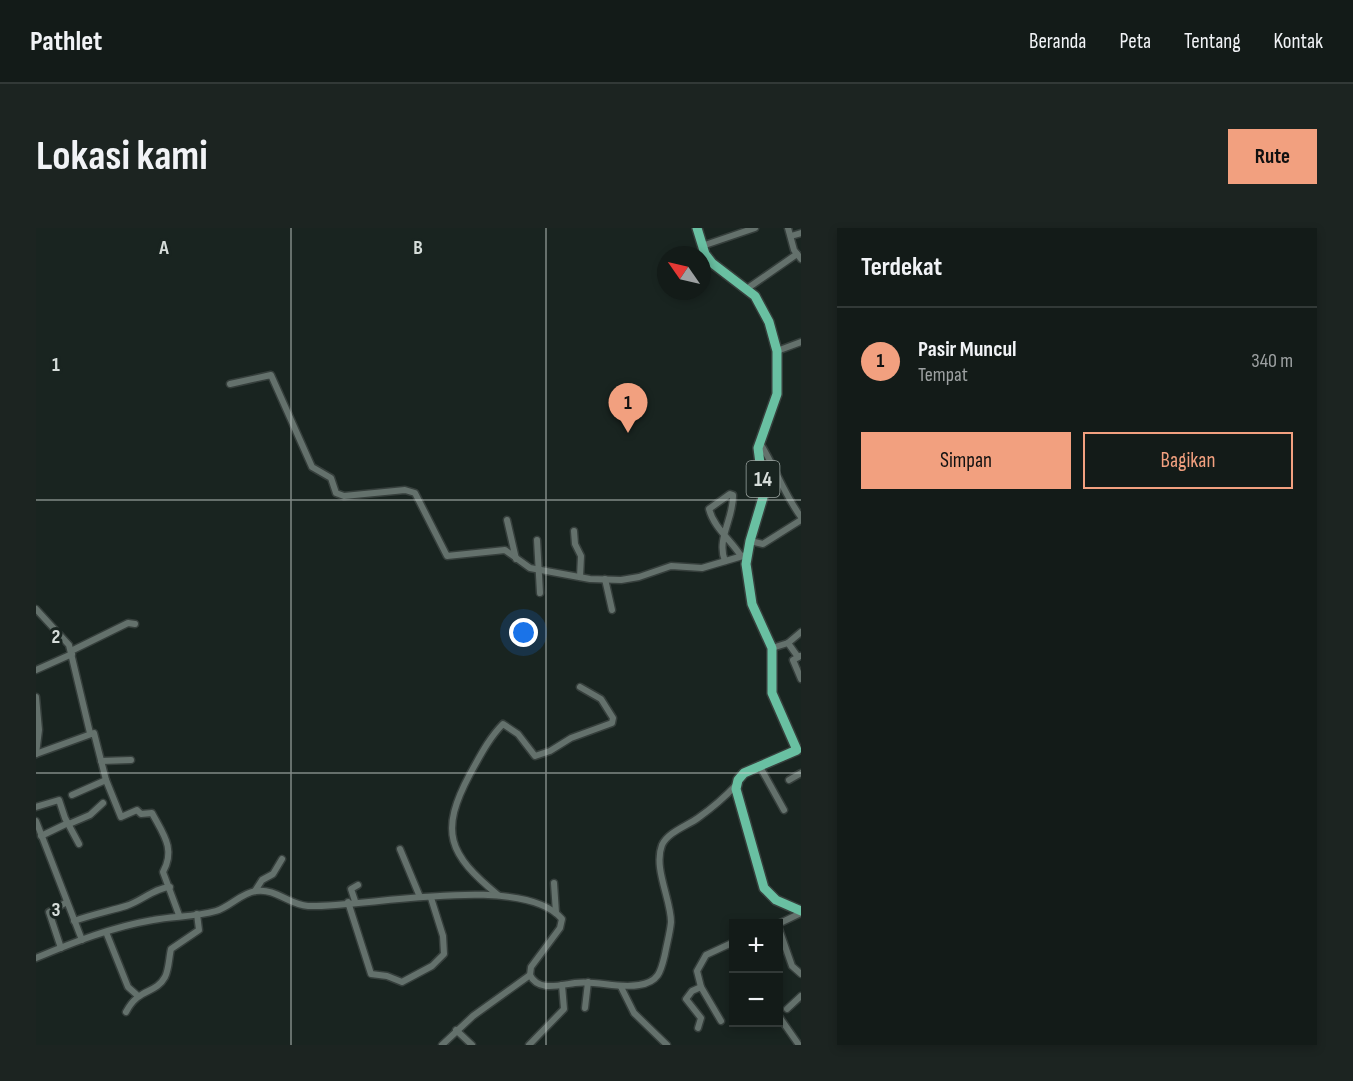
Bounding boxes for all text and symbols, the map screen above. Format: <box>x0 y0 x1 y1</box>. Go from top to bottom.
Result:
text: Pathlet <box>30 25 102 58</box>
text: Beranda <box>1029 29 1086 54</box>
text: Peta <box>1119 29 1151 54</box>
text: Tentang <box>1184 29 1241 54</box>
text: Kontak <box>1274 29 1323 54</box>
button: Rute <box>1228 129 1317 184</box>
text: Lokasi kami <box>36 131 208 182</box>
text: A <box>158 236 169 260</box>
text: B <box>413 236 423 260</box>
north arrow <box>657 246 711 300</box>
text: Terdekat <box>861 252 942 283</box>
text: Pasir Muncul <box>918 336 1017 363</box>
text: 1 <box>877 349 884 373</box>
text: 340 m <box>1251 349 1293 373</box>
text: 1 <box>52 353 60 377</box>
text: Tempat <box>918 363 968 387</box>
pin: 1 <box>608 384 648 433</box>
button: Simpan <box>861 432 1071 489</box>
button: Bagikan <box>1083 432 1293 489</box>
road number: 14 <box>746 461 780 497</box>
your location <box>509 618 538 647</box>
text: 2 <box>52 625 60 649</box>
text: 3 <box>52 898 61 922</box>
map controls <box>729 919 783 1027</box>
button: + <box>729 919 783 973</box>
button: − <box>729 973 783 1027</box>

